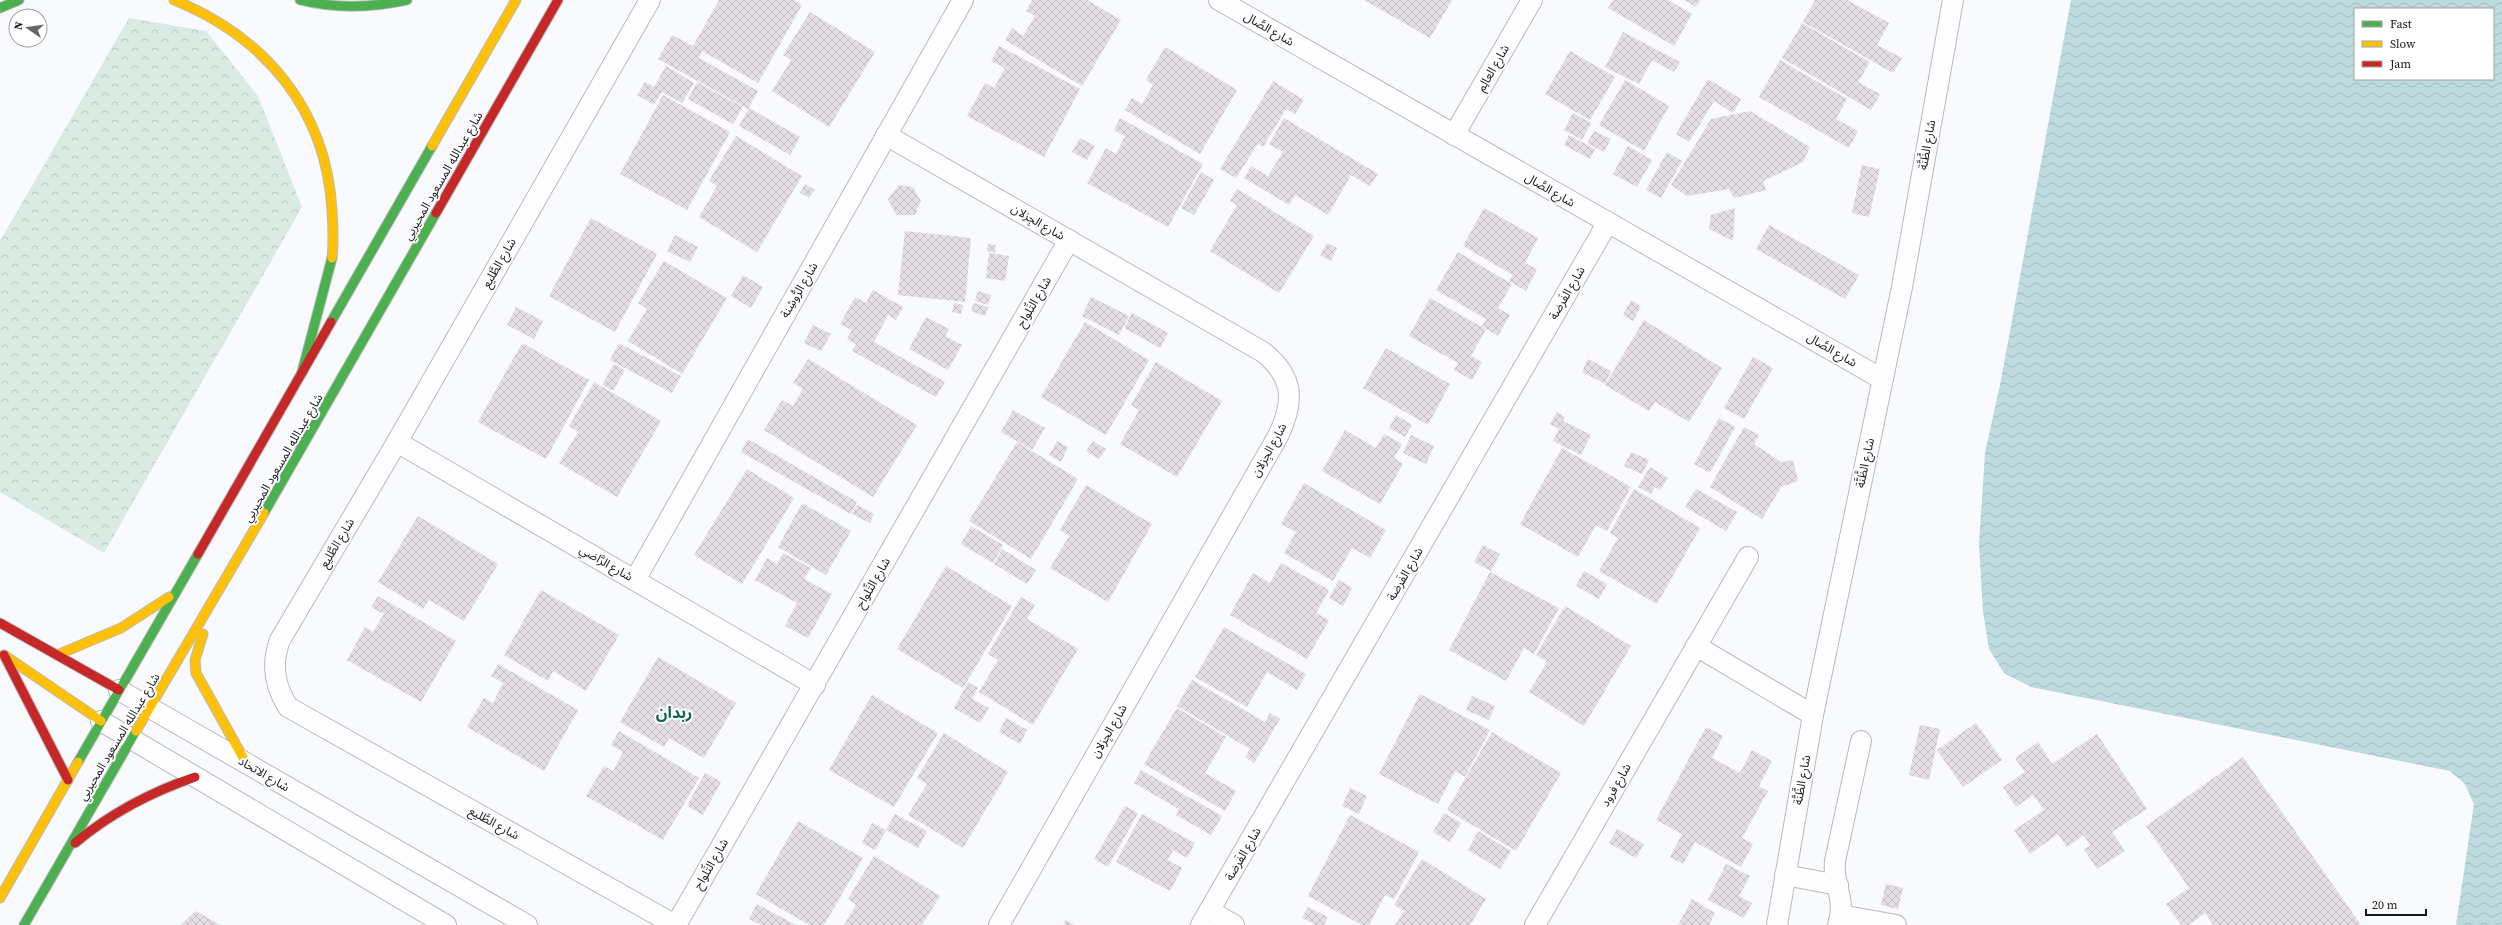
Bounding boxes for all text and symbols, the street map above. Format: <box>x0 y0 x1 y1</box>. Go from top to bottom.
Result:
north arrow <box>8 8 48 48</box>
street label: شارع الصَّال <box>1241 8 1297 51</box>
legend <box>2354 8 2494 80</box>
text: Fast <box>2390 16 2412 32</box>
text: N <box>11 20 27 31</box>
text: Slow <box>2390 36 2416 52</box>
street label: شارع العالِم <box>1473 42 1514 95</box>
text: Jam <box>2389 56 2411 72</box>
street label: شارع عبدالله المسعود المحيربي <box>400 109 488 244</box>
street label: شارع الظَّنَّة <box>1914 119 1940 171</box>
street label: شارع الصَّال <box>1522 169 1578 212</box>
street label: شارع الجِزلان <box>1008 200 1068 245</box>
street label: شارع الطَّليع <box>478 235 521 291</box>
street label: شارع الرُّوشِنة <box>777 259 822 321</box>
street label: شارع الفَرضة <box>1545 263 1590 323</box>
street label: شارع التِّلواح <box>1013 274 1056 331</box>
street label: شارع الصَّال <box>1804 329 1860 372</box>
street label: شارع عبدالله المسعود المحيربي <box>240 391 328 526</box>
street label: شارع الجِزلان <box>1248 420 1291 480</box>
street label: شارع الظَّنَّة <box>1851 436 1879 490</box>
street label: شارع الطَّليع <box>316 515 359 571</box>
street label: شارع الرَّاضي <box>575 541 636 586</box>
street label: شارع الفَرضة <box>1383 544 1428 604</box>
street label: شارع التِّلواح <box>852 555 895 612</box>
street label: شارع عبدالله المسعود المحيربي <box>75 670 165 805</box>
district label: ربدان <box>656 701 692 723</box>
street label: شارع الجِزلان <box>1087 701 1132 761</box>
street label: شارع الاتحاد <box>235 753 292 796</box>
street label: شارع الظَّنَّة <box>1789 754 1815 806</box>
street label: شارع فرود <box>1597 760 1636 810</box>
street label: شارع الطَّليع <box>466 803 522 844</box>
street label: شارع الفَرضة <box>1221 824 1266 884</box>
street label: شارع التِّلواح <box>690 836 733 893</box>
scale bar <box>2366 891 2426 917</box>
text: 20 m <box>2372 897 2398 913</box>

